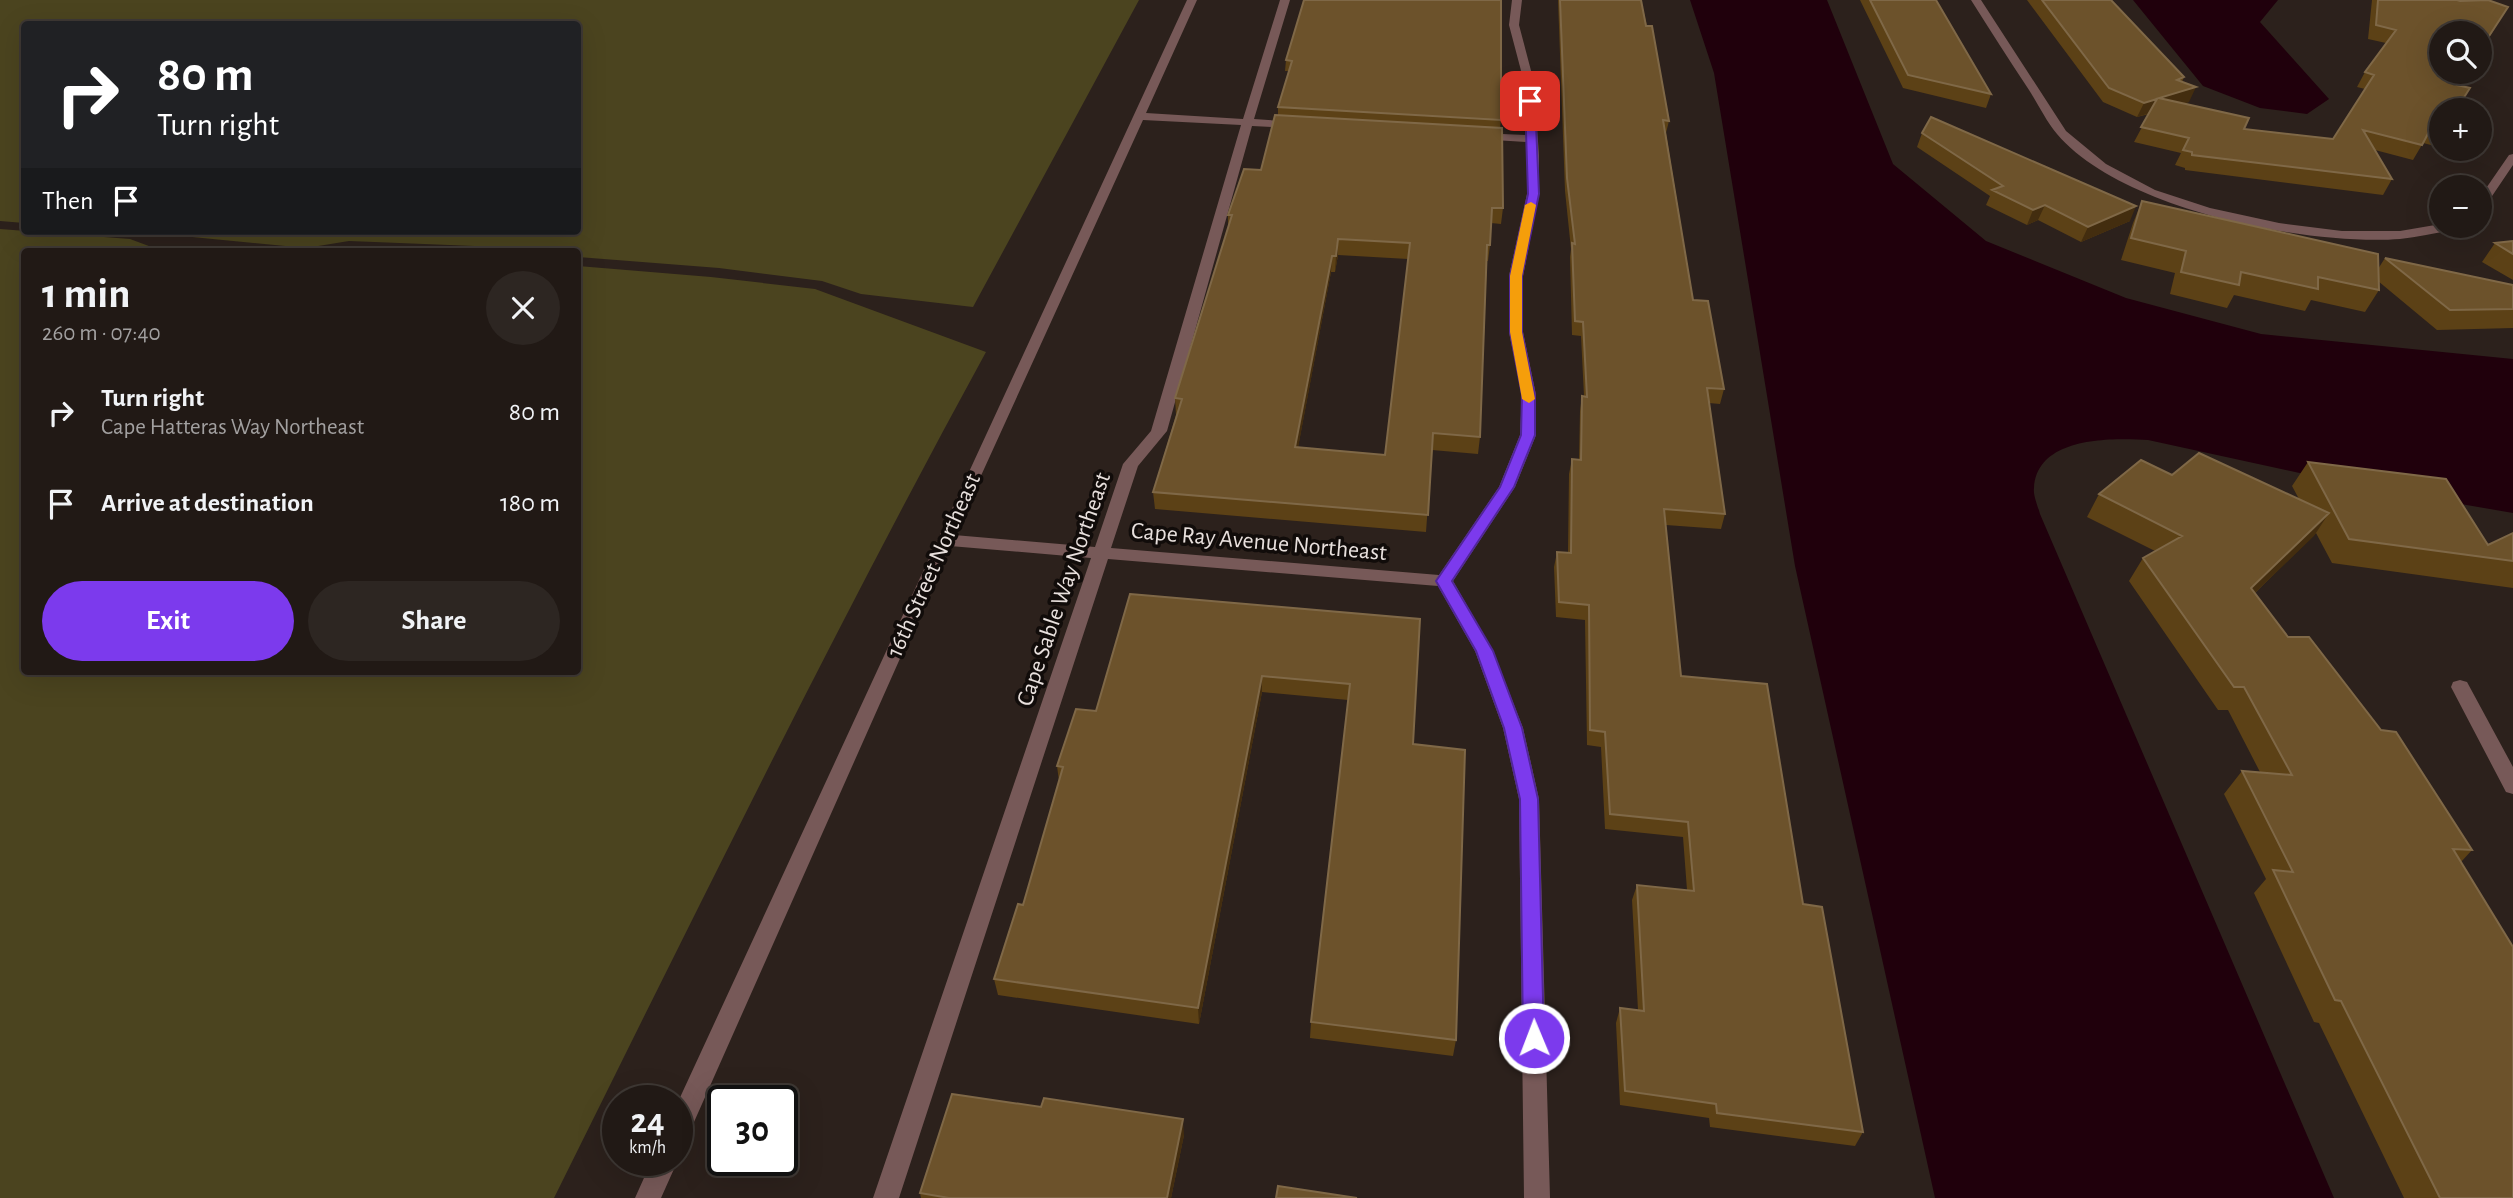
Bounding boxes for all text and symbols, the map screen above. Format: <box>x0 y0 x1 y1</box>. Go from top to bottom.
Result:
map controls <box>2429 21 2492 238</box>
button: search <box>2429 21 2492 84</box>
icon: right <box>42 49 133 140</box>
text: 80 m <box>157 51 254 100</box>
pin <box>1500 71 1560 131</box>
icon: arrive <box>1511 82 1549 120</box>
button: + <box>2429 98 2492 161</box>
text: Turn right <box>157 109 279 141</box>
button: − <box>2429 175 2492 238</box>
icon: arrive <box>107 182 145 220</box>
text: Then <box>42 188 93 214</box>
button: close <box>486 271 560 345</box>
text: 1 min <box>42 273 131 315</box>
text: 260 m · 07:40 <box>42 322 161 345</box>
text: Turn right <box>101 385 204 411</box>
icon: right <box>42 394 80 432</box>
text: 80 m <box>509 399 560 425</box>
text: Cape Hatteras Way Northeast <box>101 416 364 439</box>
street label: Cape Sable Way Northeast <box>1013 469 1115 709</box>
street label: 16th Street Northeast <box>883 470 985 661</box>
icon: arrive <box>42 485 80 523</box>
text: Arrive at destination <box>101 490 314 516</box>
text: 180 m <box>500 490 560 516</box>
street label: Cape Ray Avenue Northeast <box>1130 519 1388 565</box>
button: Exit <box>42 581 294 661</box>
button: Share <box>308 581 560 661</box>
position arrow <box>1497 1001 1571 1075</box>
speed limit sign: 30 <box>707 1085 798 1176</box>
text: 24 <box>630 1104 665 1139</box>
text: km/h <box>629 1139 666 1157</box>

